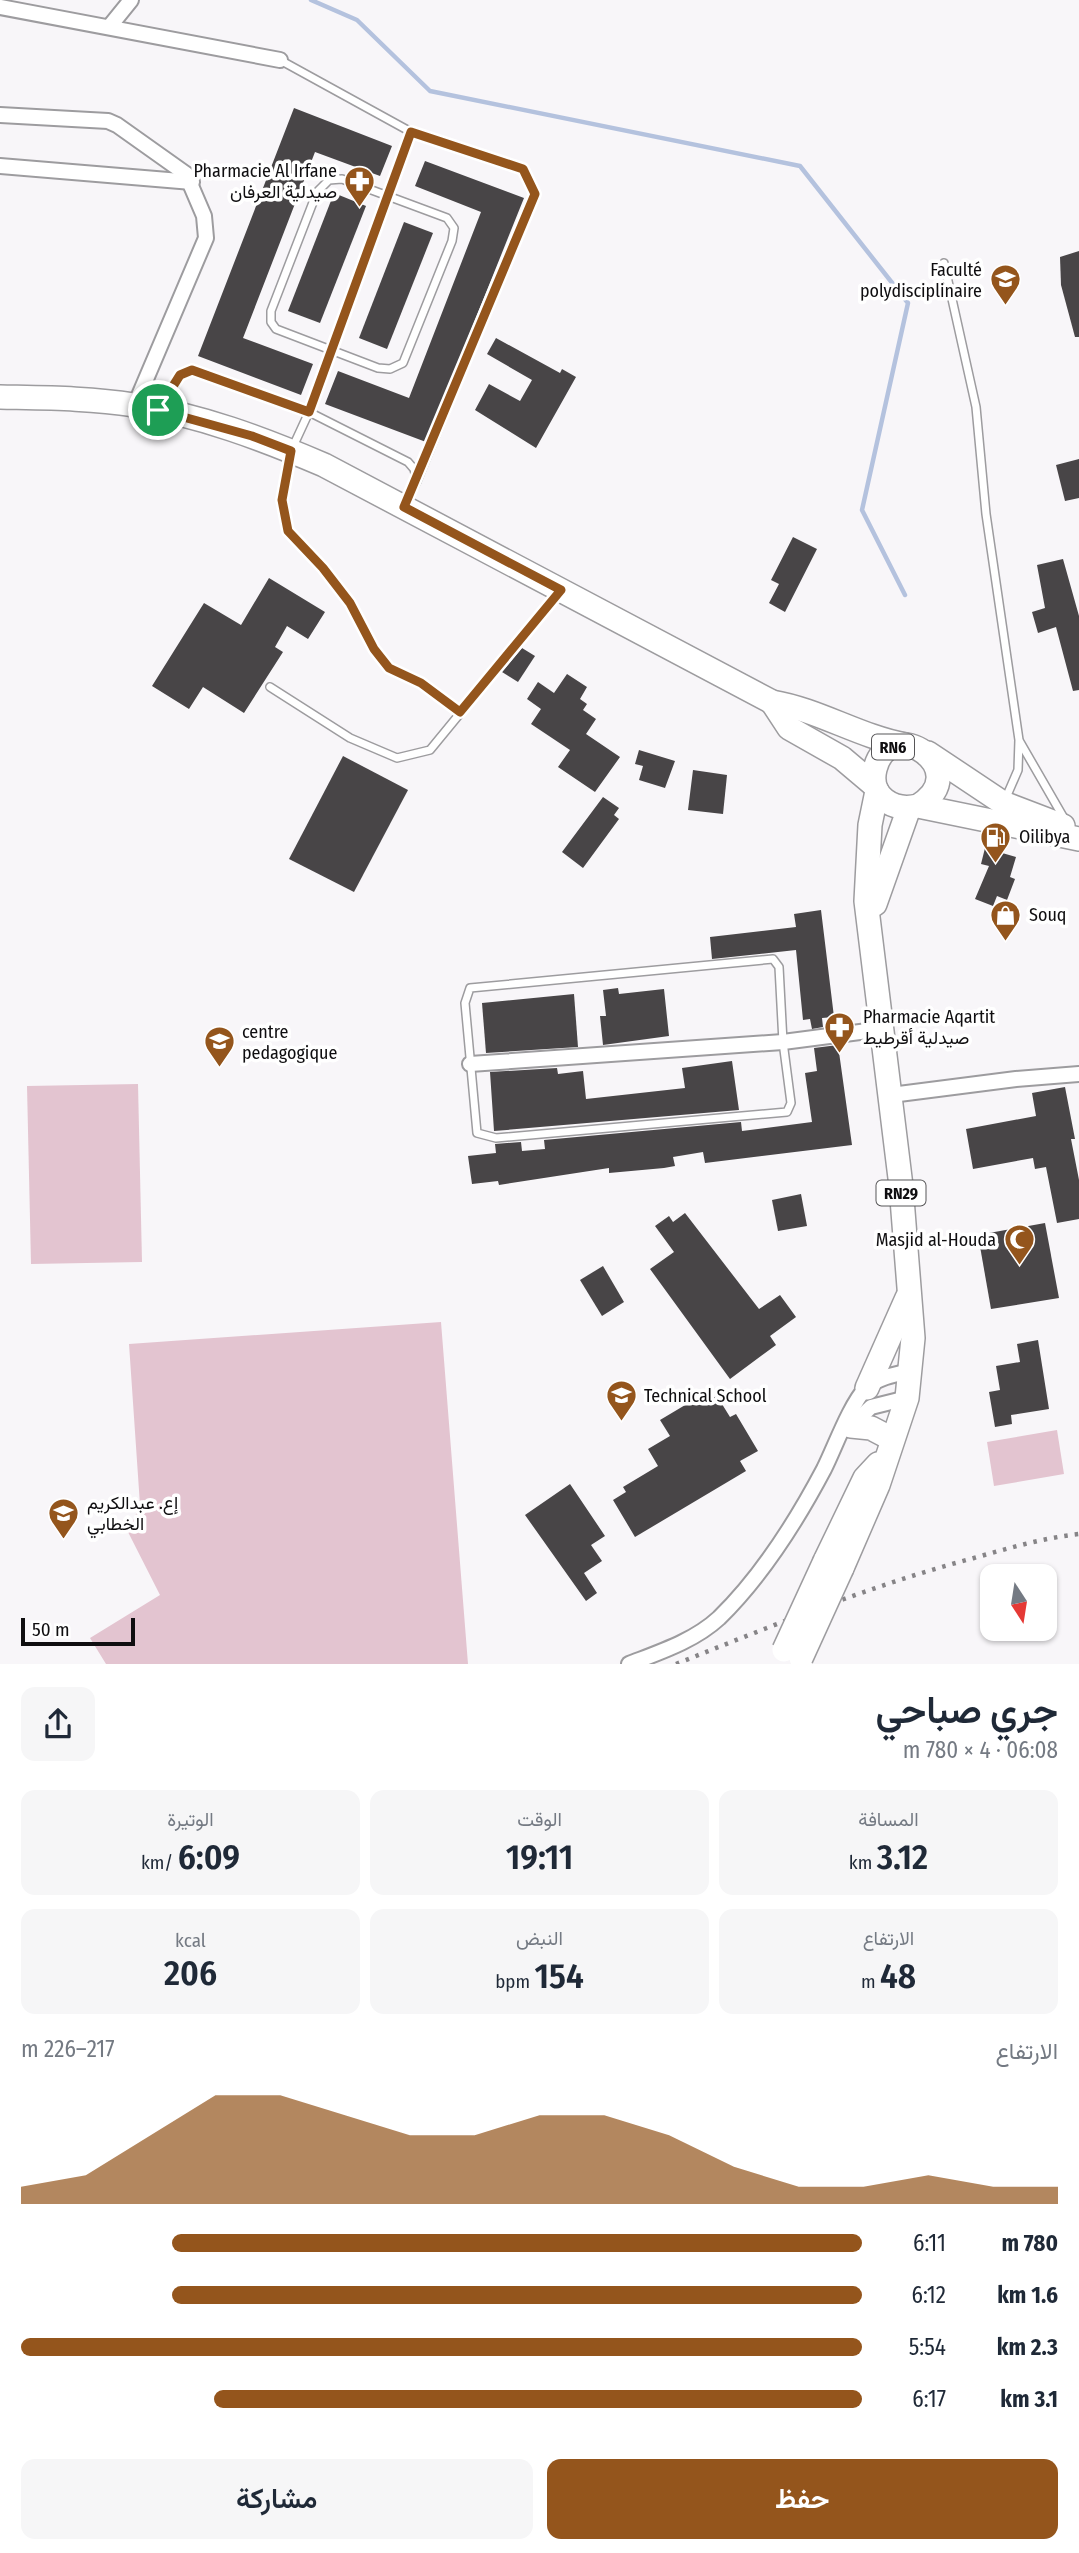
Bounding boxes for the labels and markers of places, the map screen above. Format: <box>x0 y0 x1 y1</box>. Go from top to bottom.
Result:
place label: Pharmacie Al Irfane صيدلية العرفان <box>194 160 337 203</box>
pharmacy icon: Pharmacie Al Irfane صيدلية العرفان <box>343 164 377 208</box>
place label: Faculté polydisciplinaire <box>860 259 982 302</box>
school or university icon: Faculté polydisciplinaire <box>988 263 1022 307</box>
pin <box>128 380 188 440</box>
fuel station icon: Oilibya <box>979 820 1013 864</box>
place label: Oilibya <box>1019 826 1070 848</box>
shop icon: Souq <box>989 898 1023 942</box>
place label: Souq <box>1029 904 1066 926</box>
place label: Pharmacie Aqartit صيدلية أقرطيط <box>863 1006 995 1049</box>
pharmacy icon: Pharmacie Aqartit صيدلية أقرطيط <box>823 1010 857 1054</box>
place label: centre pedagogique <box>242 1021 337 1064</box>
school or university icon: centre pedagogique <box>202 1025 236 1069</box>
mosque icon: Masjid al-Houda <box>1002 1223 1036 1267</box>
place label: Masjid al-Houda <box>876 1229 996 1251</box>
school or university icon: Technical School <box>604 1379 638 1423</box>
place label: Technical School <box>644 1385 767 1407</box>
place label: إع. عبدالكريم الخطابي <box>87 1492 178 1539</box>
school or university icon: إع. عبدالكريم الخطابي <box>47 1496 81 1540</box>

